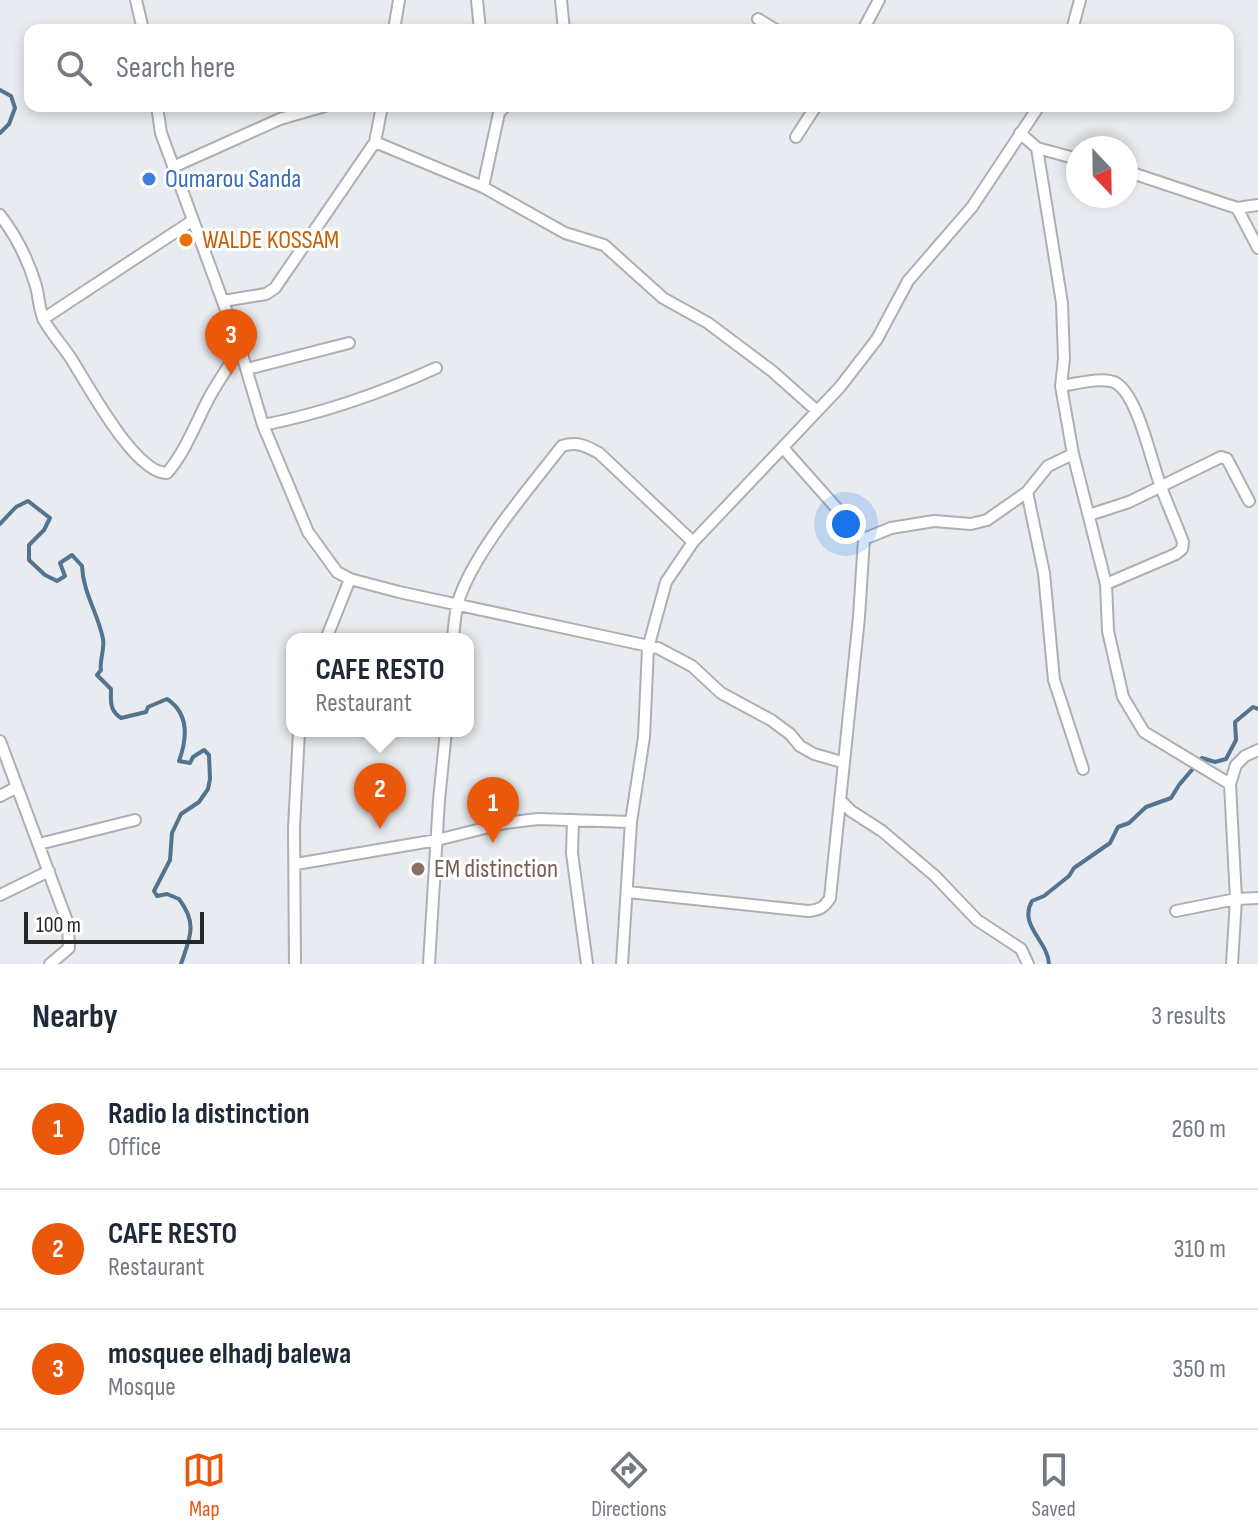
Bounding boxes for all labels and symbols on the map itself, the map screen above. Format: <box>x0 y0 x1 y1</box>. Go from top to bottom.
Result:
north arrow <box>1066 136 1138 208</box>
place label: Oumarou Sanda <box>165 164 301 195</box>
marker: Oumarou Sanda <box>140 170 158 188</box>
place label: WALDE KOSSAM <box>202 225 339 256</box>
marker: WALDE KOSSAM <box>177 231 195 249</box>
pin: 3 <box>205 309 257 375</box>
your location <box>826 504 866 544</box>
pin: 2 <box>354 763 406 829</box>
pin: 1 <box>467 777 519 843</box>
place label: EM distinction <box>434 854 558 885</box>
marker: EM distinction <box>409 860 427 878</box>
scale bar <box>24 908 204 944</box>

